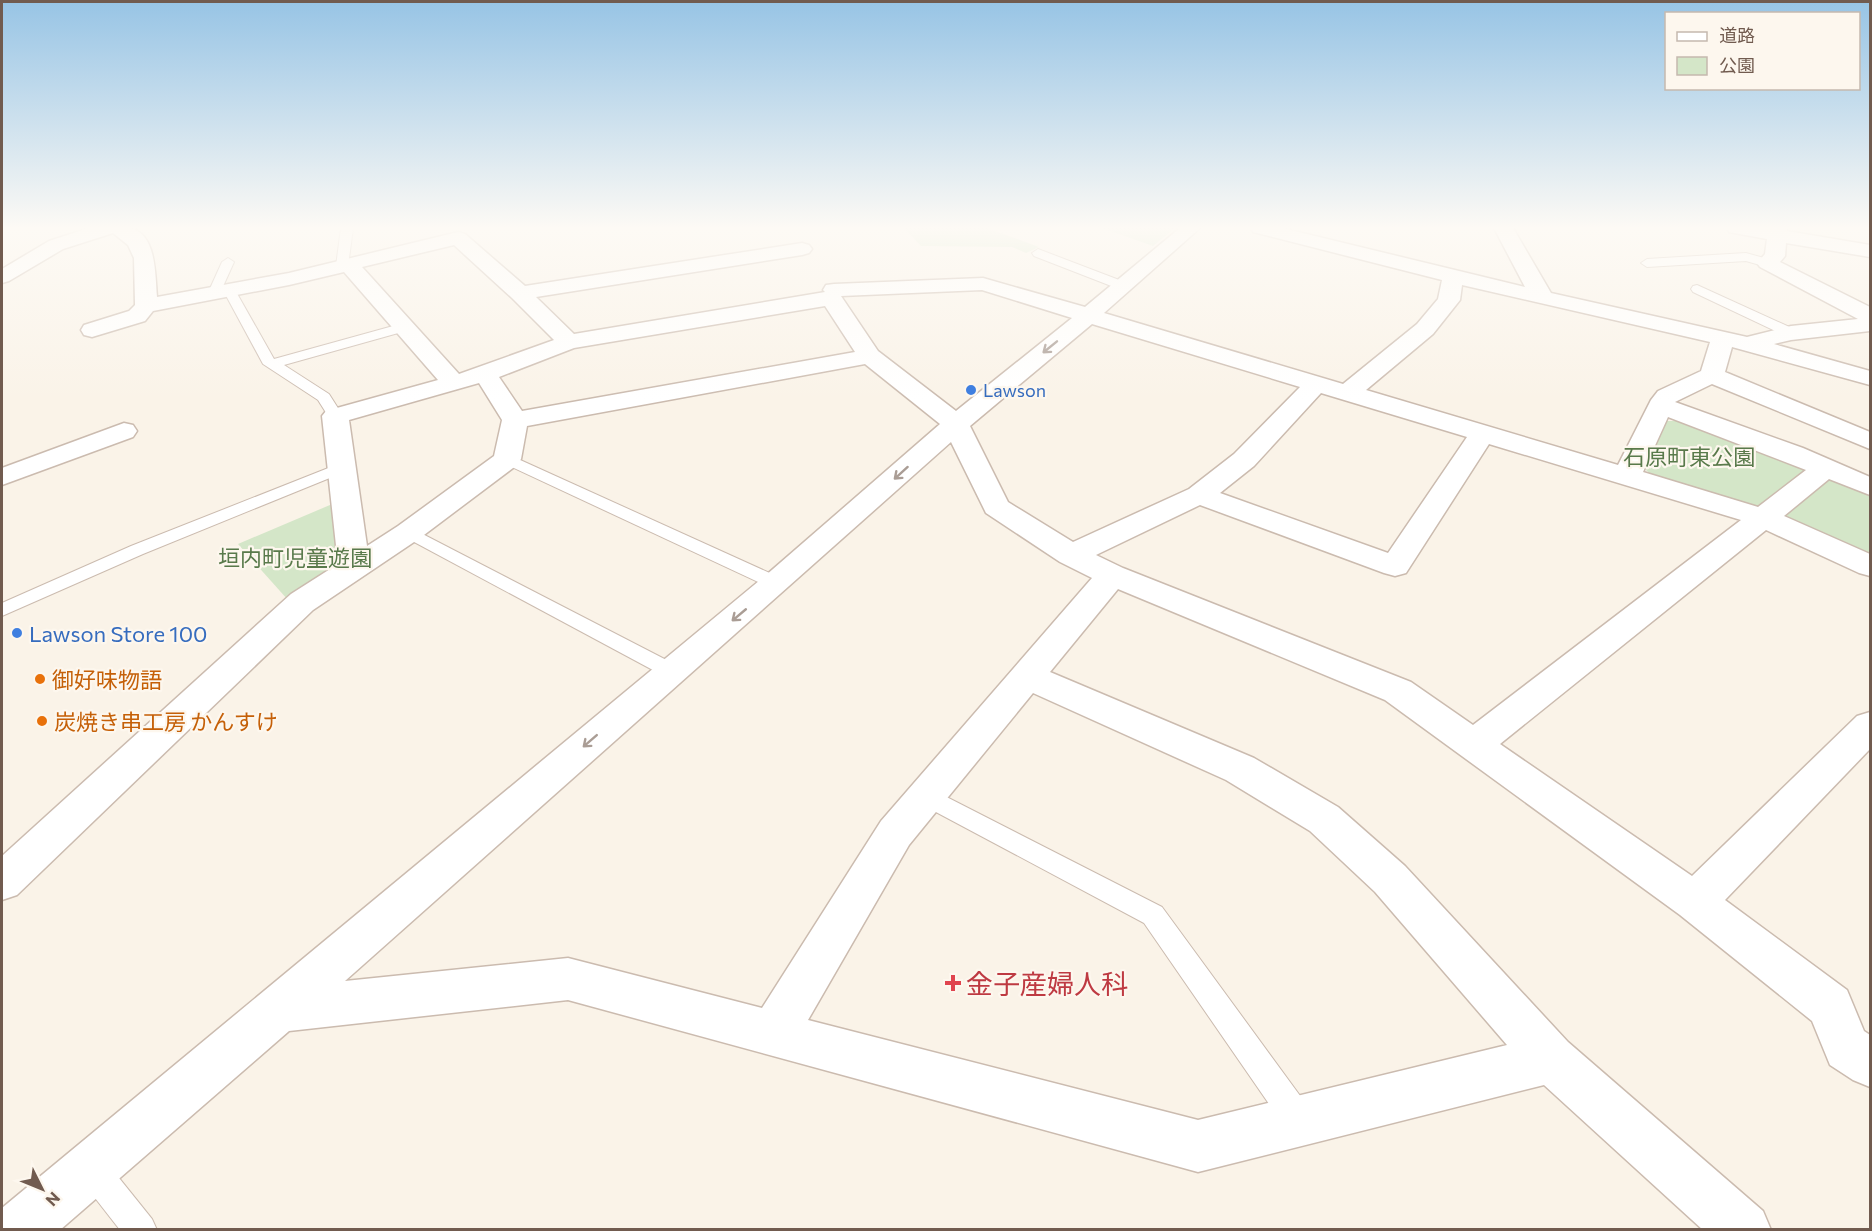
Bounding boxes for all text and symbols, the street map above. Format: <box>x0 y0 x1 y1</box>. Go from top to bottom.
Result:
legend <box>1665 12 1860 90</box>
text: 道路 <box>1719 24 1755 46</box>
text: 公園 <box>1719 54 1755 76</box>
one-way arrow <box>1043 340 1058 354</box>
place label: Lawson <box>983 379 1046 401</box>
marker: Lawson <box>964 383 978 397</box>
park label: 石原町東公園 <box>1623 443 1755 470</box>
one-way arrow <box>894 466 909 480</box>
park label: 垣内町児童遊園 <box>218 544 372 571</box>
one-way arrow <box>731 608 747 621</box>
place label: Lawson Store 100 <box>29 620 207 647</box>
marker: Lawson Store 100 <box>10 626 24 640</box>
place label: 御好味物語 <box>52 666 162 693</box>
marker: 御好味物語 <box>33 672 47 686</box>
place label: 炭焼き串工房 かんすけ <box>54 708 278 735</box>
marker: 炭焼き串工房 かんすけ <box>35 714 49 728</box>
one-way arrow <box>583 734 598 748</box>
place label: 金子産婦人科 <box>966 967 1128 1000</box>
marker: 金子産婦人科 <box>944 974 962 992</box>
north arrow <box>12 1159 72 1219</box>
text: N <box>42 1189 64 1210</box>

